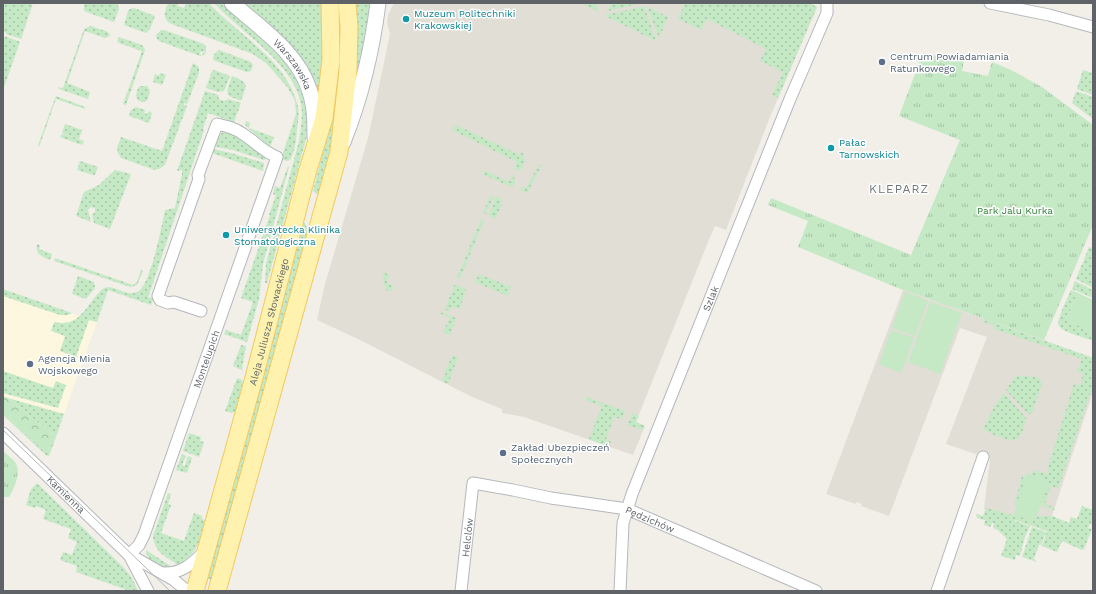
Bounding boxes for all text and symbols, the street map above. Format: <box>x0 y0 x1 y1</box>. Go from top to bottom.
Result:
place label: Muzeum Politechniki Krakowskiej <box>414 8 515 31</box>
marker: Muzeum Politechniki Krakowskiej <box>401 14 411 24</box>
street label: Warszawska <box>271 36 314 91</box>
place label: Centrum Powiadamiania Ratunkowego <box>890 51 1009 74</box>
marker: Centrum Powiadamiania Ratunkowego <box>877 57 887 67</box>
place label: Pałac Tarnowskich <box>839 137 899 160</box>
marker: Pałac Tarnowskich <box>826 143 836 153</box>
district label: KLEPARZ <box>869 182 929 196</box>
park label: Park Jalu Kurka <box>977 205 1053 216</box>
place label: Uniwersytecka Klinika Stomatologiczna <box>234 224 341 247</box>
marker: Uniwersytecka Klinika Stomatologiczna <box>221 230 231 240</box>
street label: Aleja Juliusza Słowackiego <box>247 257 290 387</box>
street label: Szlak <box>700 284 720 313</box>
street label: Montelupich <box>191 329 221 389</box>
place label: Agencja Mienia Wojskowego <box>38 353 111 376</box>
marker: Agencja Mienia Wojskowego <box>25 359 35 369</box>
place label: Zakład Ubezpieczeń Społecznych <box>511 442 609 465</box>
marker: Zakład Ubezpieczeń Społecznych <box>498 448 508 458</box>
street label: Kamienna <box>45 474 88 515</box>
street label: Pędzichów <box>624 504 677 535</box>
street label: Helclów <box>459 517 475 557</box>

